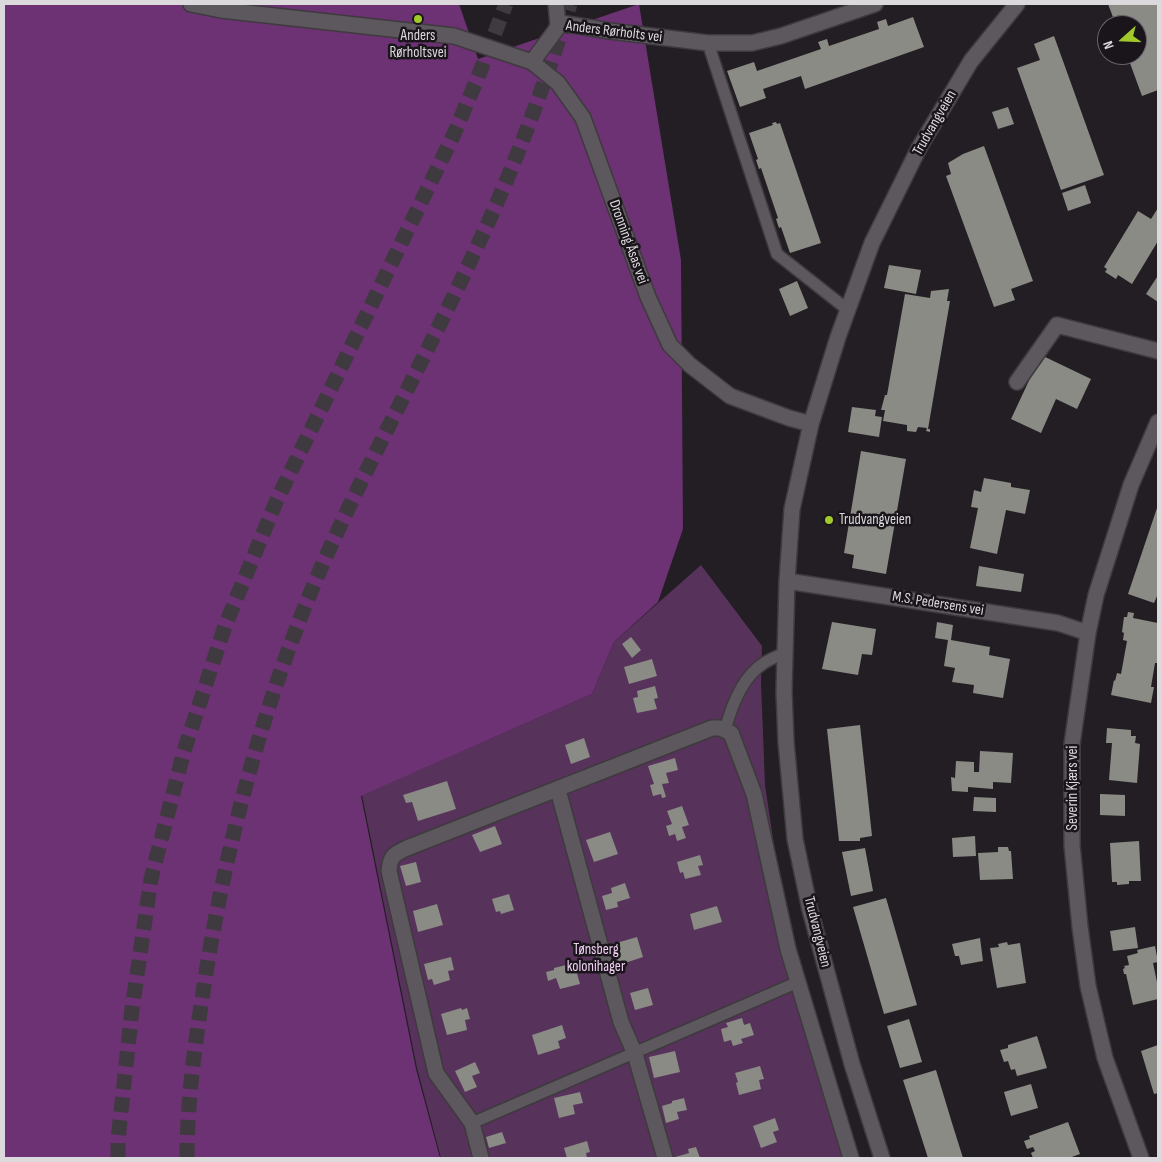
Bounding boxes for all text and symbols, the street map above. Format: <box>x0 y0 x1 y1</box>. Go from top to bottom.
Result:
marker: Anders Rørholtsvei <box>412 13 424 25</box>
north arrow <box>1097 15 1147 65</box>
street label: Anders Rørholts vei <box>565 17 663 47</box>
place label: Anders Rørholtsvei <box>389 27 447 62</box>
text: N <box>1099 39 1118 51</box>
street label: Trudvangveien <box>909 87 961 159</box>
street label: Dronning Åsas vei <box>605 198 651 286</box>
place label: Trudvangveien <box>839 511 911 529</box>
marker: Trudvangveien <box>823 514 835 526</box>
street label: M.S. Pedersens vei <box>891 588 985 620</box>
street label: Severin Kjærs vei <box>1064 746 1082 830</box>
street label: Trudvangveien <box>800 895 834 969</box>
park label: Tønsberg kolonihager <box>567 941 625 976</box>

